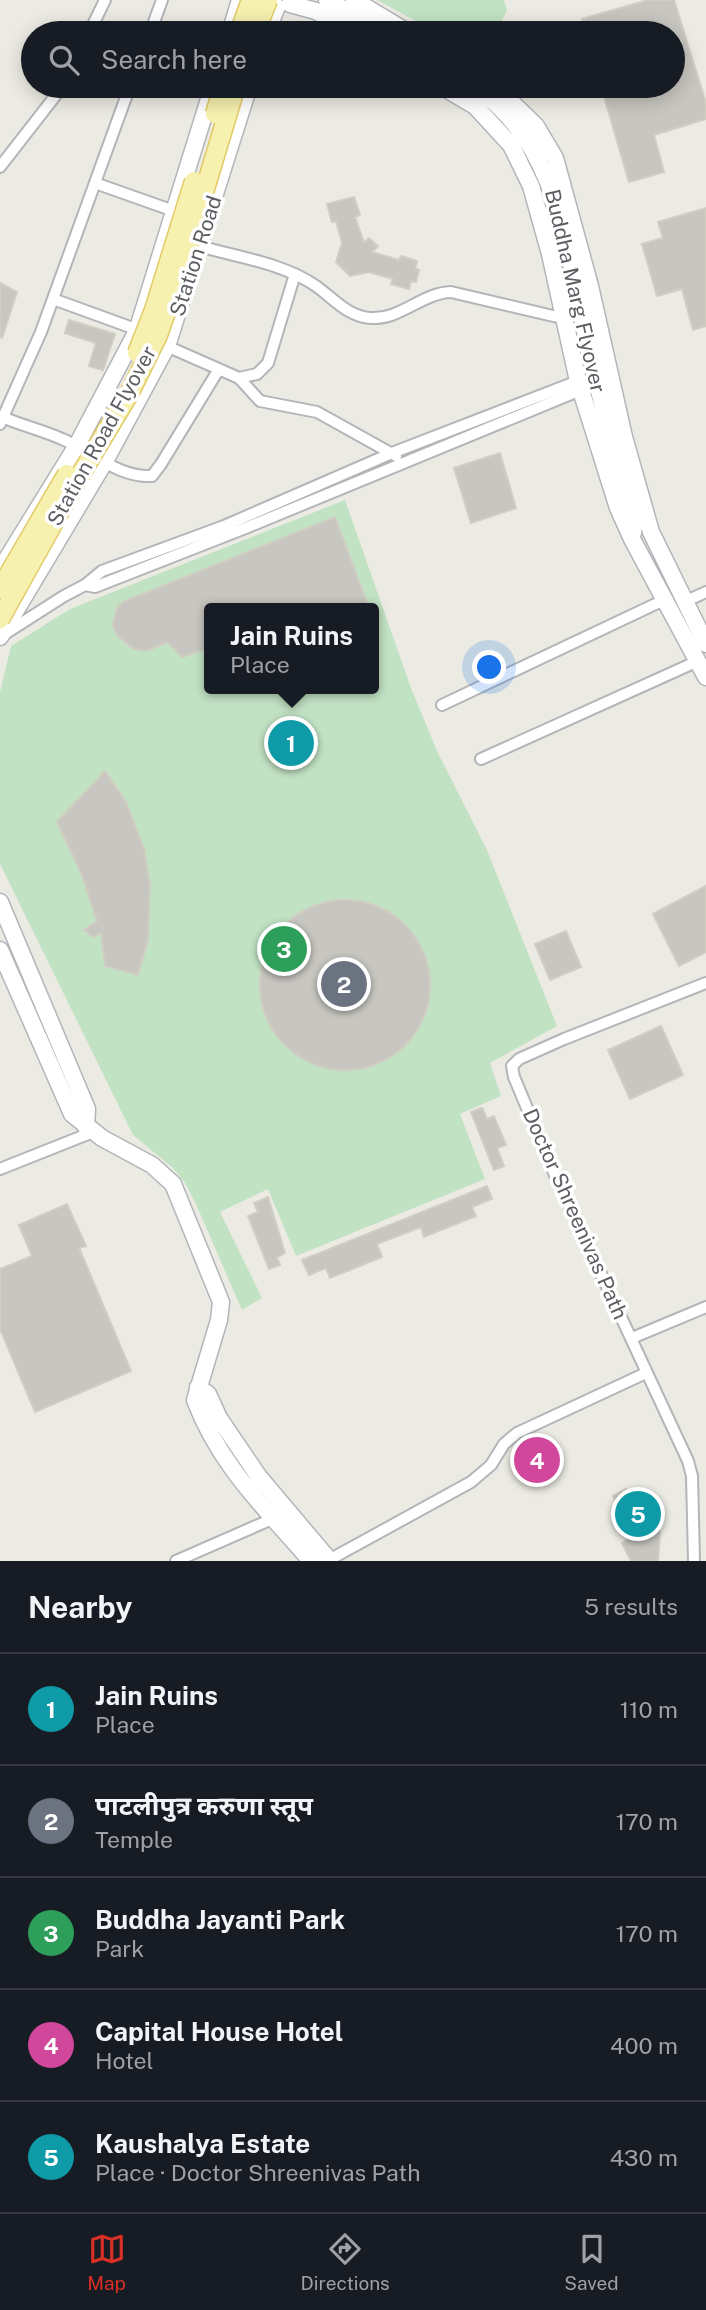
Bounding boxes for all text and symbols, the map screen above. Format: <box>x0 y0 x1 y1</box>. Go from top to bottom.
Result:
search box <box>21 21 685 98</box>
icon: search <box>45 41 83 79</box>
text: Search here <box>101 44 247 75</box>
street label: Buddha Marg Flyover <box>540 187 611 395</box>
street label: Station Road <box>164 192 227 319</box>
street label: Station Road Flyover <box>42 341 161 530</box>
popup <box>204 603 379 694</box>
text: Jain Ruins <box>230 620 353 651</box>
your location <box>472 650 506 684</box>
text: Place <box>230 651 290 678</box>
pin: 1 <box>268 717 314 769</box>
pin: 3 <box>261 923 307 975</box>
pin: 2 <box>321 958 367 1010</box>
street label: Doctor Shreenivas Path <box>518 1105 633 1323</box>
pin: 4 <box>514 1434 560 1486</box>
pin: 5 <box>615 1488 661 1540</box>
text: Nearby <box>28 1589 132 1625</box>
text: 5 results <box>584 1593 678 1620</box>
text: Jain Ruins <box>95 1680 218 1711</box>
text: 1 <box>46 1696 56 1723</box>
text: 110 m <box>620 1696 678 1723</box>
text: Place <box>95 1711 155 1738</box>
text: पाटलीपुत्र करुणा स्तूप <box>95 1790 313 1821</box>
text: 2 <box>44 1808 58 1835</box>
text: 170 m <box>616 1808 678 1835</box>
text: Temple <box>95 1826 173 1853</box>
text: Buddha Jayanti Park <box>95 1904 345 1935</box>
text: 3 <box>43 1920 59 1947</box>
text: 170 m <box>616 1920 678 1947</box>
text: Park <box>95 1935 144 1962</box>
text: Capital House Hotel <box>95 2016 343 2047</box>
text: 4 <box>43 2032 59 2059</box>
text: 400 m <box>610 2032 678 2059</box>
text: Hotel <box>95 2047 154 2074</box>
text: Kaushalya Estate <box>95 2128 310 2159</box>
text: 5 <box>43 2144 59 2171</box>
text: 430 m <box>610 2144 678 2171</box>
text: Place · Doctor Shreenivas Path <box>95 2159 420 2186</box>
tab: Map <box>87 2230 126 2294</box>
tab: Directions <box>300 2230 390 2294</box>
tab: Saved <box>564 2230 619 2294</box>

